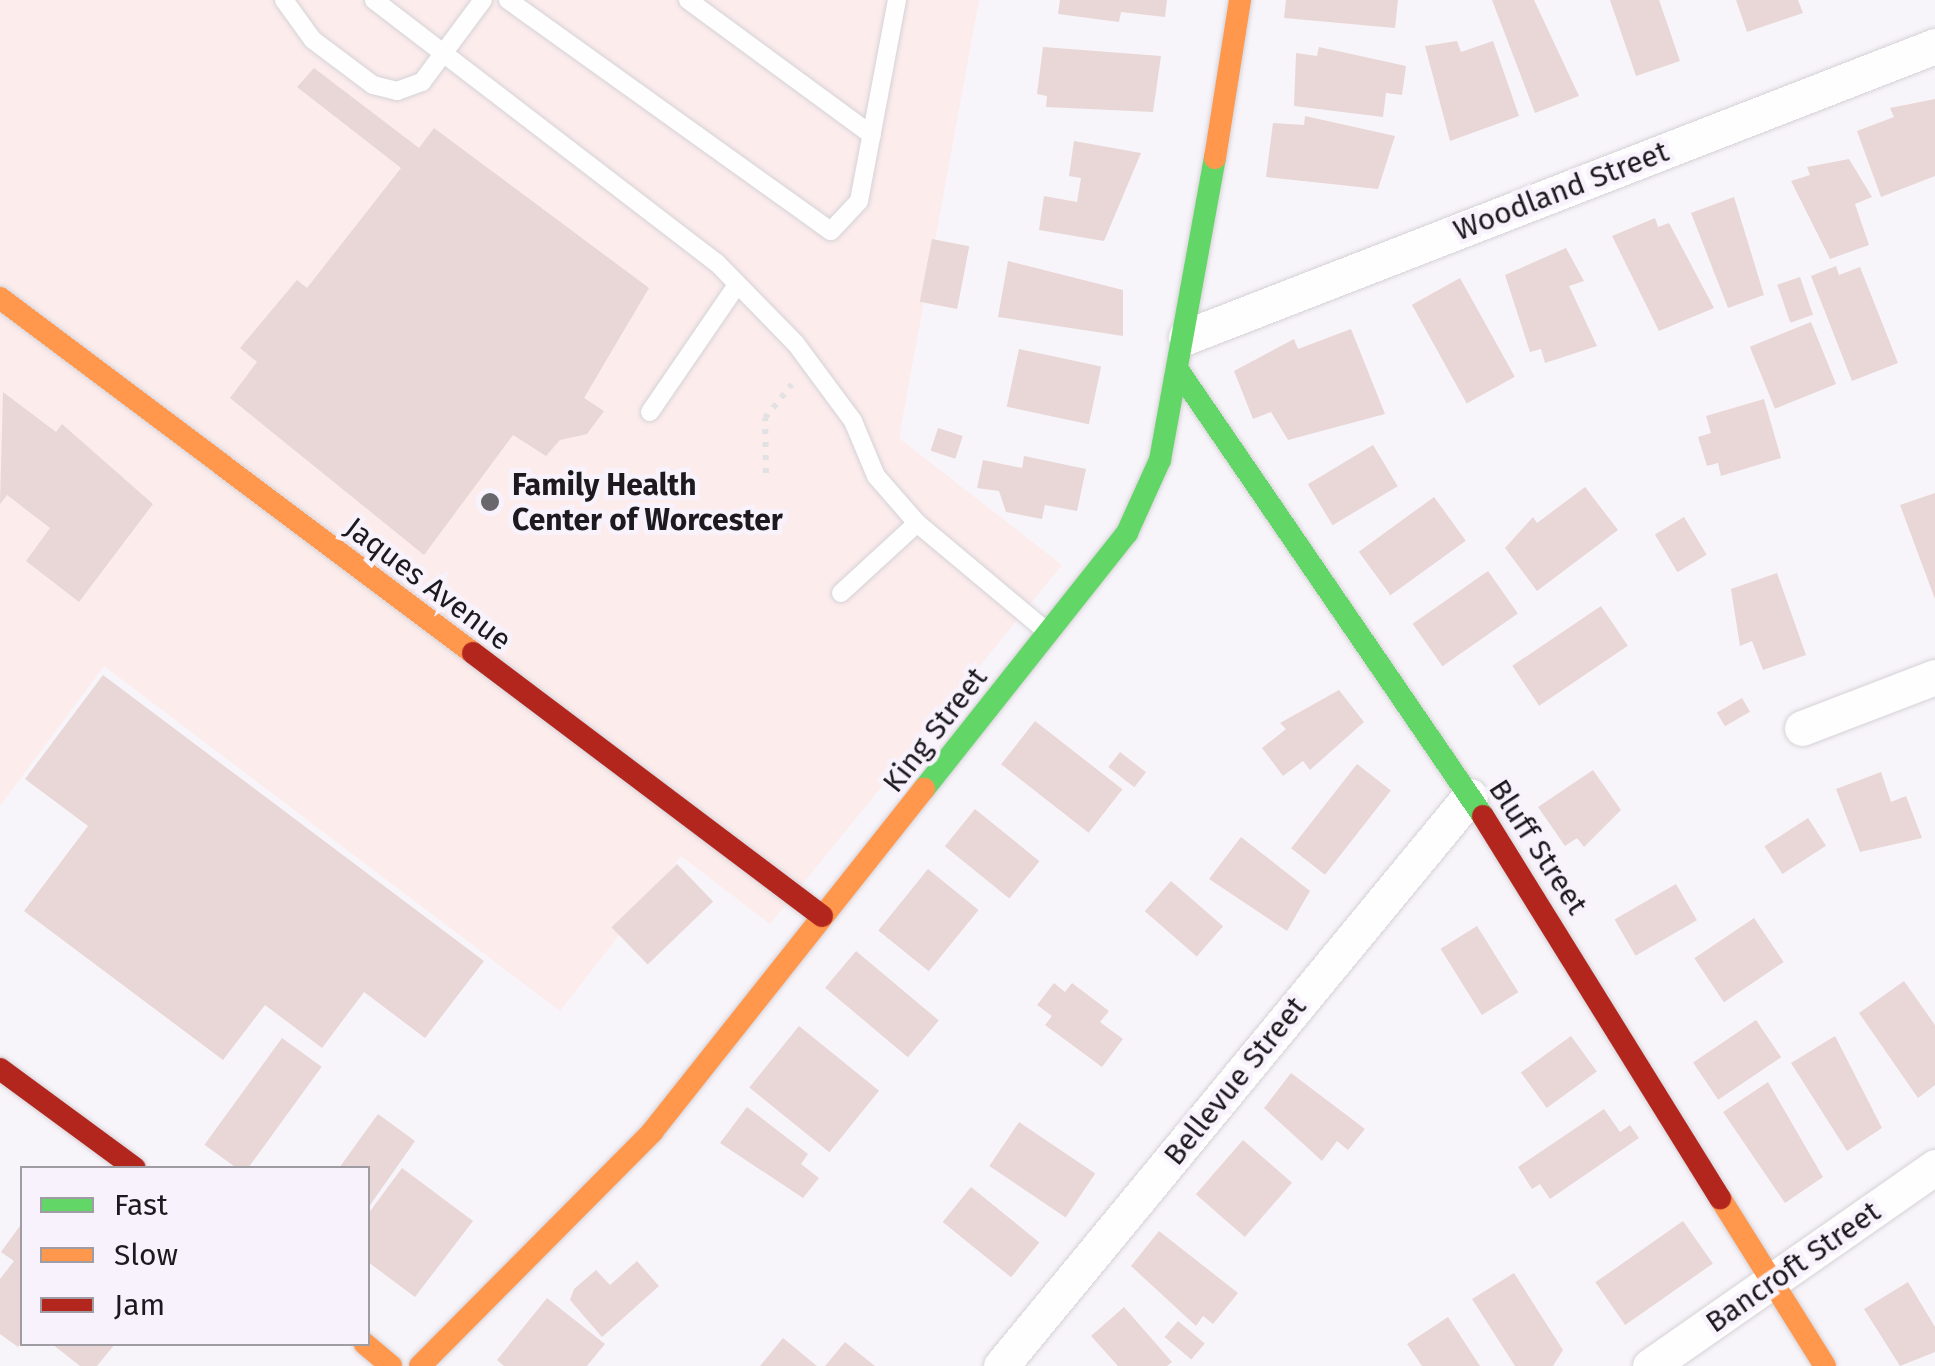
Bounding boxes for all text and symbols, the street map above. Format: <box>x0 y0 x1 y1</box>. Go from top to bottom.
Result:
street label: Woodland Street <box>1448 133 1674 249</box>
place label: Family Health Center of Worcester <box>512 467 783 538</box>
marker: Family Health Center of Worcester <box>477 489 503 515</box>
street label: Jaques Avenue <box>338 510 518 658</box>
street label: King Street <box>875 660 995 800</box>
street label: Bluff Street <box>1481 773 1595 921</box>
street label: Bellevue Street <box>1156 990 1314 1172</box>
legend <box>20 1166 370 1346</box>
text: Fast <box>114 1187 168 1223</box>
street label: Bancroft Street <box>1699 1193 1887 1341</box>
text: Slow <box>114 1237 178 1273</box>
text: Jam <box>114 1287 165 1323</box>

